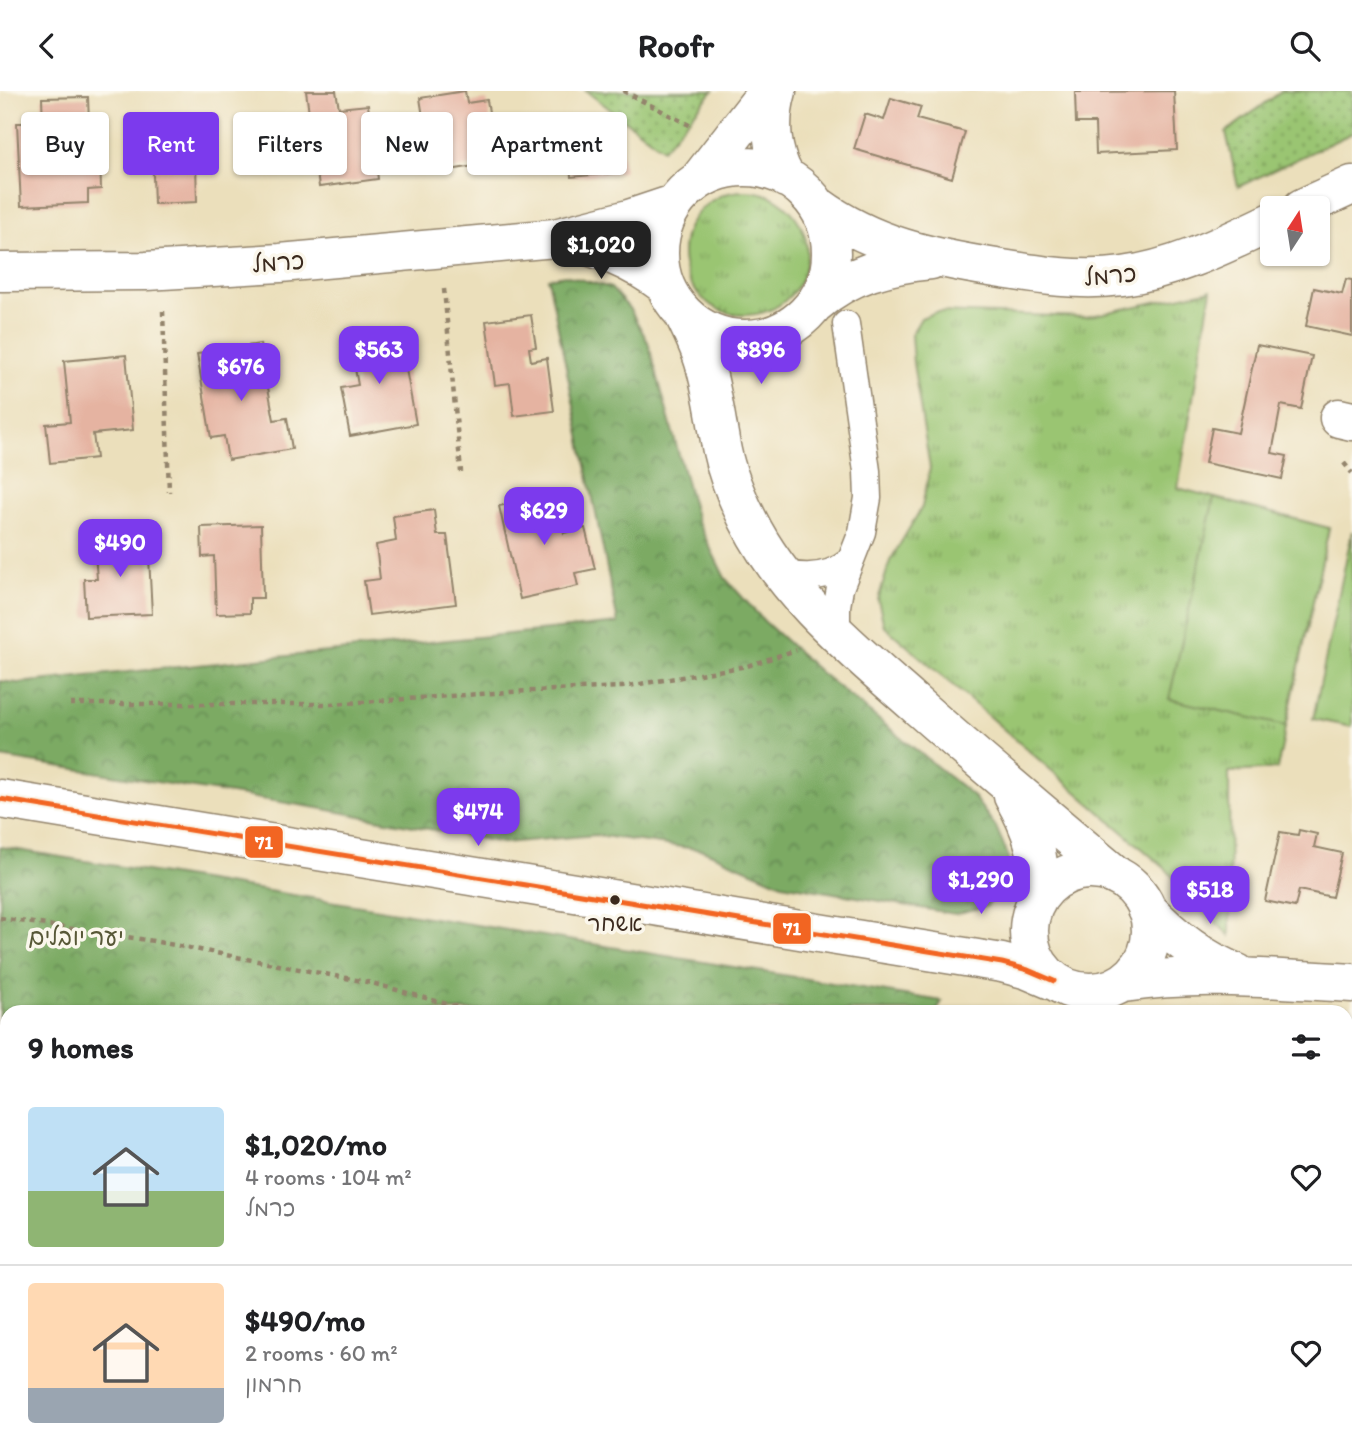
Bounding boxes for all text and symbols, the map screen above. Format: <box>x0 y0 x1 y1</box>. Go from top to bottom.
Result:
icon: back <box>28 27 66 65</box>
text: Roofr <box>638 27 714 65</box>
icon: search <box>1286 27 1324 65</box>
chip: Buy <box>21 112 109 175</box>
chip: Rent <box>123 112 219 175</box>
chip: Filters <box>233 112 347 175</box>
chip: New <box>361 112 453 175</box>
chip: Apartment <box>467 112 627 175</box>
north arrow <box>1260 196 1330 266</box>
map controls <box>1260 196 1330 266</box>
pin: $1,020 <box>544 221 658 281</box>
text: $1,020 <box>567 230 635 258</box>
street label: כרמל <box>251 246 305 278</box>
street label: כרמל <box>1083 258 1137 292</box>
pin: $563 <box>338 327 420 386</box>
pin: $896 <box>720 327 802 386</box>
text: $563 <box>355 335 403 363</box>
text: $896 <box>737 335 785 363</box>
pin: $676 <box>200 343 282 403</box>
text: $676 <box>217 352 265 380</box>
pin: $629 <box>503 487 585 547</box>
text: $629 <box>520 496 568 524</box>
pin: $490 <box>79 519 161 579</box>
text: $490 <box>94 528 146 556</box>
pin: $474 <box>437 789 519 848</box>
text: $474 <box>453 797 503 825</box>
line badge: 71 <box>244 825 284 859</box>
text: 71 <box>254 831 273 854</box>
pin: $1,290 <box>924 857 1038 916</box>
text: $1,290 <box>948 865 1014 893</box>
pin: $518 <box>1169 867 1251 926</box>
text: $518 <box>1186 875 1234 903</box>
marker: אשחר <box>608 893 622 907</box>
place label: אשחר <box>587 910 643 937</box>
line badge: 71 <box>772 912 812 945</box>
text: 71 <box>782 917 801 940</box>
park label: יער יובלים <box>28 922 124 951</box>
icon: filters <box>1287 1028 1325 1066</box>
text: 9 homes <box>28 1029 134 1066</box>
text: $1,020/mo <box>245 1126 387 1163</box>
icon: home <box>84 1135 168 1219</box>
icon: heart <box>1287 1158 1325 1196</box>
text: 4 rooms · 104 m² <box>245 1163 412 1191</box>
text: כרמל <box>245 1194 295 1222</box>
text: $490/mo <box>245 1302 365 1339</box>
icon: home <box>84 1311 168 1395</box>
icon: heart <box>1287 1334 1325 1372</box>
text: 2 rooms · 60 m² <box>245 1339 398 1367</box>
text: חרמון <box>245 1370 302 1398</box>

